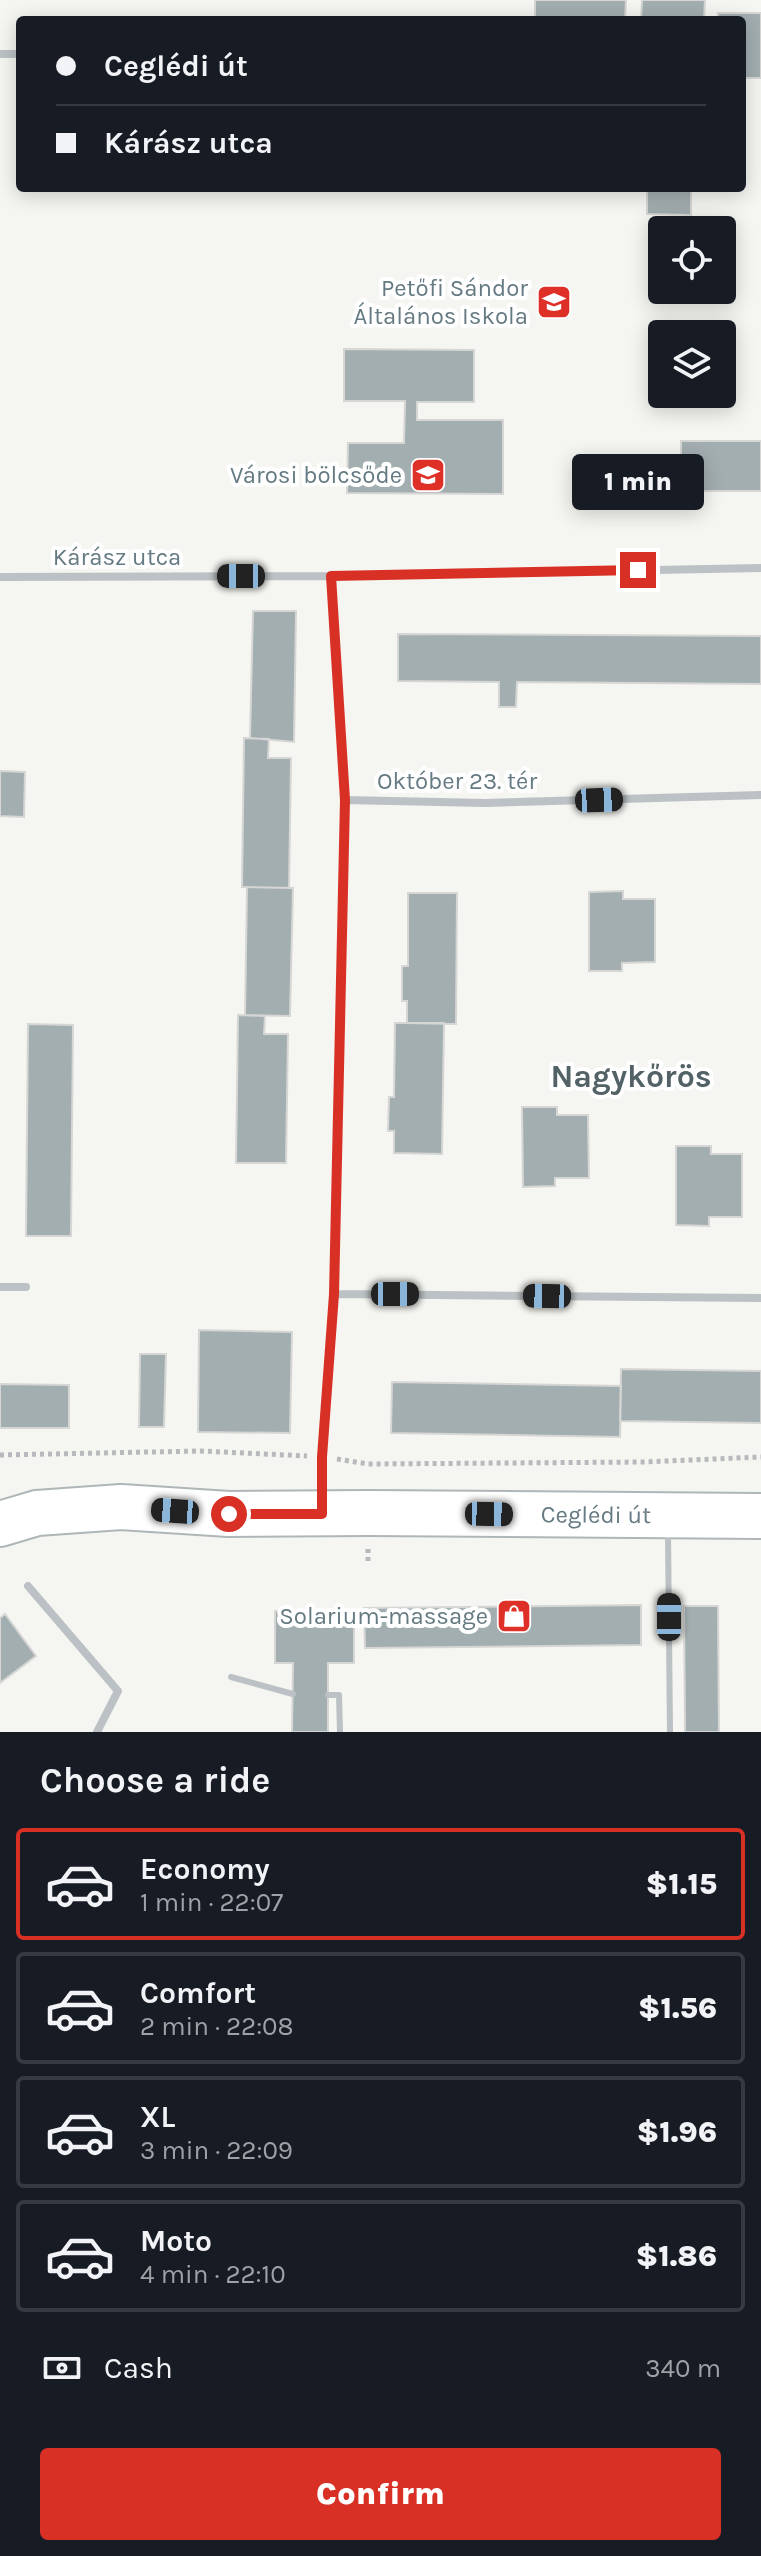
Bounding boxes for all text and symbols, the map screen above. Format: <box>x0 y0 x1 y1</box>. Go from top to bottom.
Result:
text: Ceglédi út <box>104 48 248 84</box>
text: Kárász utca <box>104 125 273 161</box>
map controls <box>648 216 736 408</box>
button: locate <box>648 216 736 304</box>
place label: Petőfi Sándor Általános Iskola <box>354 274 528 330</box>
school or university icon: Petőfi Sándor Általános Iskola <box>535 283 573 321</box>
button: layers <box>648 320 736 408</box>
callout: 1 min <box>572 454 704 510</box>
school or university icon: Városi bölcsőde <box>409 456 447 494</box>
place label: Városi bölcsőde <box>230 461 402 489</box>
text: 1 min <box>604 466 672 497</box>
street label: Kárász utca <box>53 543 181 571</box>
route end <box>620 552 656 588</box>
car <box>217 564 265 588</box>
street label: Október 23. tér <box>377 767 537 795</box>
car <box>575 787 623 813</box>
district label: Nagykőrös <box>550 1058 712 1095</box>
car <box>371 1282 419 1306</box>
car <box>523 1284 571 1308</box>
route start <box>211 1496 247 1532</box>
car <box>150 1497 200 1525</box>
street label: Ceglédi út <box>541 1500 651 1529</box>
car <box>465 1502 513 1526</box>
car <box>657 1593 681 1641</box>
shop icon: Solarium-massage <box>495 1597 533 1635</box>
place label: Solarium-massage <box>279 1602 488 1630</box>
text: Choose a ride <box>40 1759 270 1801</box>
icon: car <box>44 1848 116 1920</box>
text: Economy <box>140 1851 270 1887</box>
text: $1.15 <box>646 1866 717 1902</box>
text: 1 min · 22:07 <box>140 1887 283 1918</box>
icon: car <box>44 1972 116 2044</box>
text: Comfort <box>140 1975 256 2011</box>
text: $1.56 <box>638 1990 717 2026</box>
text: 2 min · 22:08 <box>140 2011 294 2042</box>
icon: car <box>44 2096 116 2168</box>
text: XL <box>140 2099 175 2135</box>
text: $1.96 <box>637 2114 717 2150</box>
text: 3 min · 22:09 <box>140 2135 293 2166</box>
icon: car <box>44 2220 116 2292</box>
text: Moto <box>140 2223 212 2259</box>
text: $1.86 <box>636 2238 717 2274</box>
text: 4 min · 22:10 <box>140 2259 286 2290</box>
icon: cash <box>40 2346 84 2390</box>
text: Cash <box>104 2350 173 2386</box>
text: 340 m <box>645 2353 721 2384</box>
button: Confirm <box>40 2448 721 2540</box>

